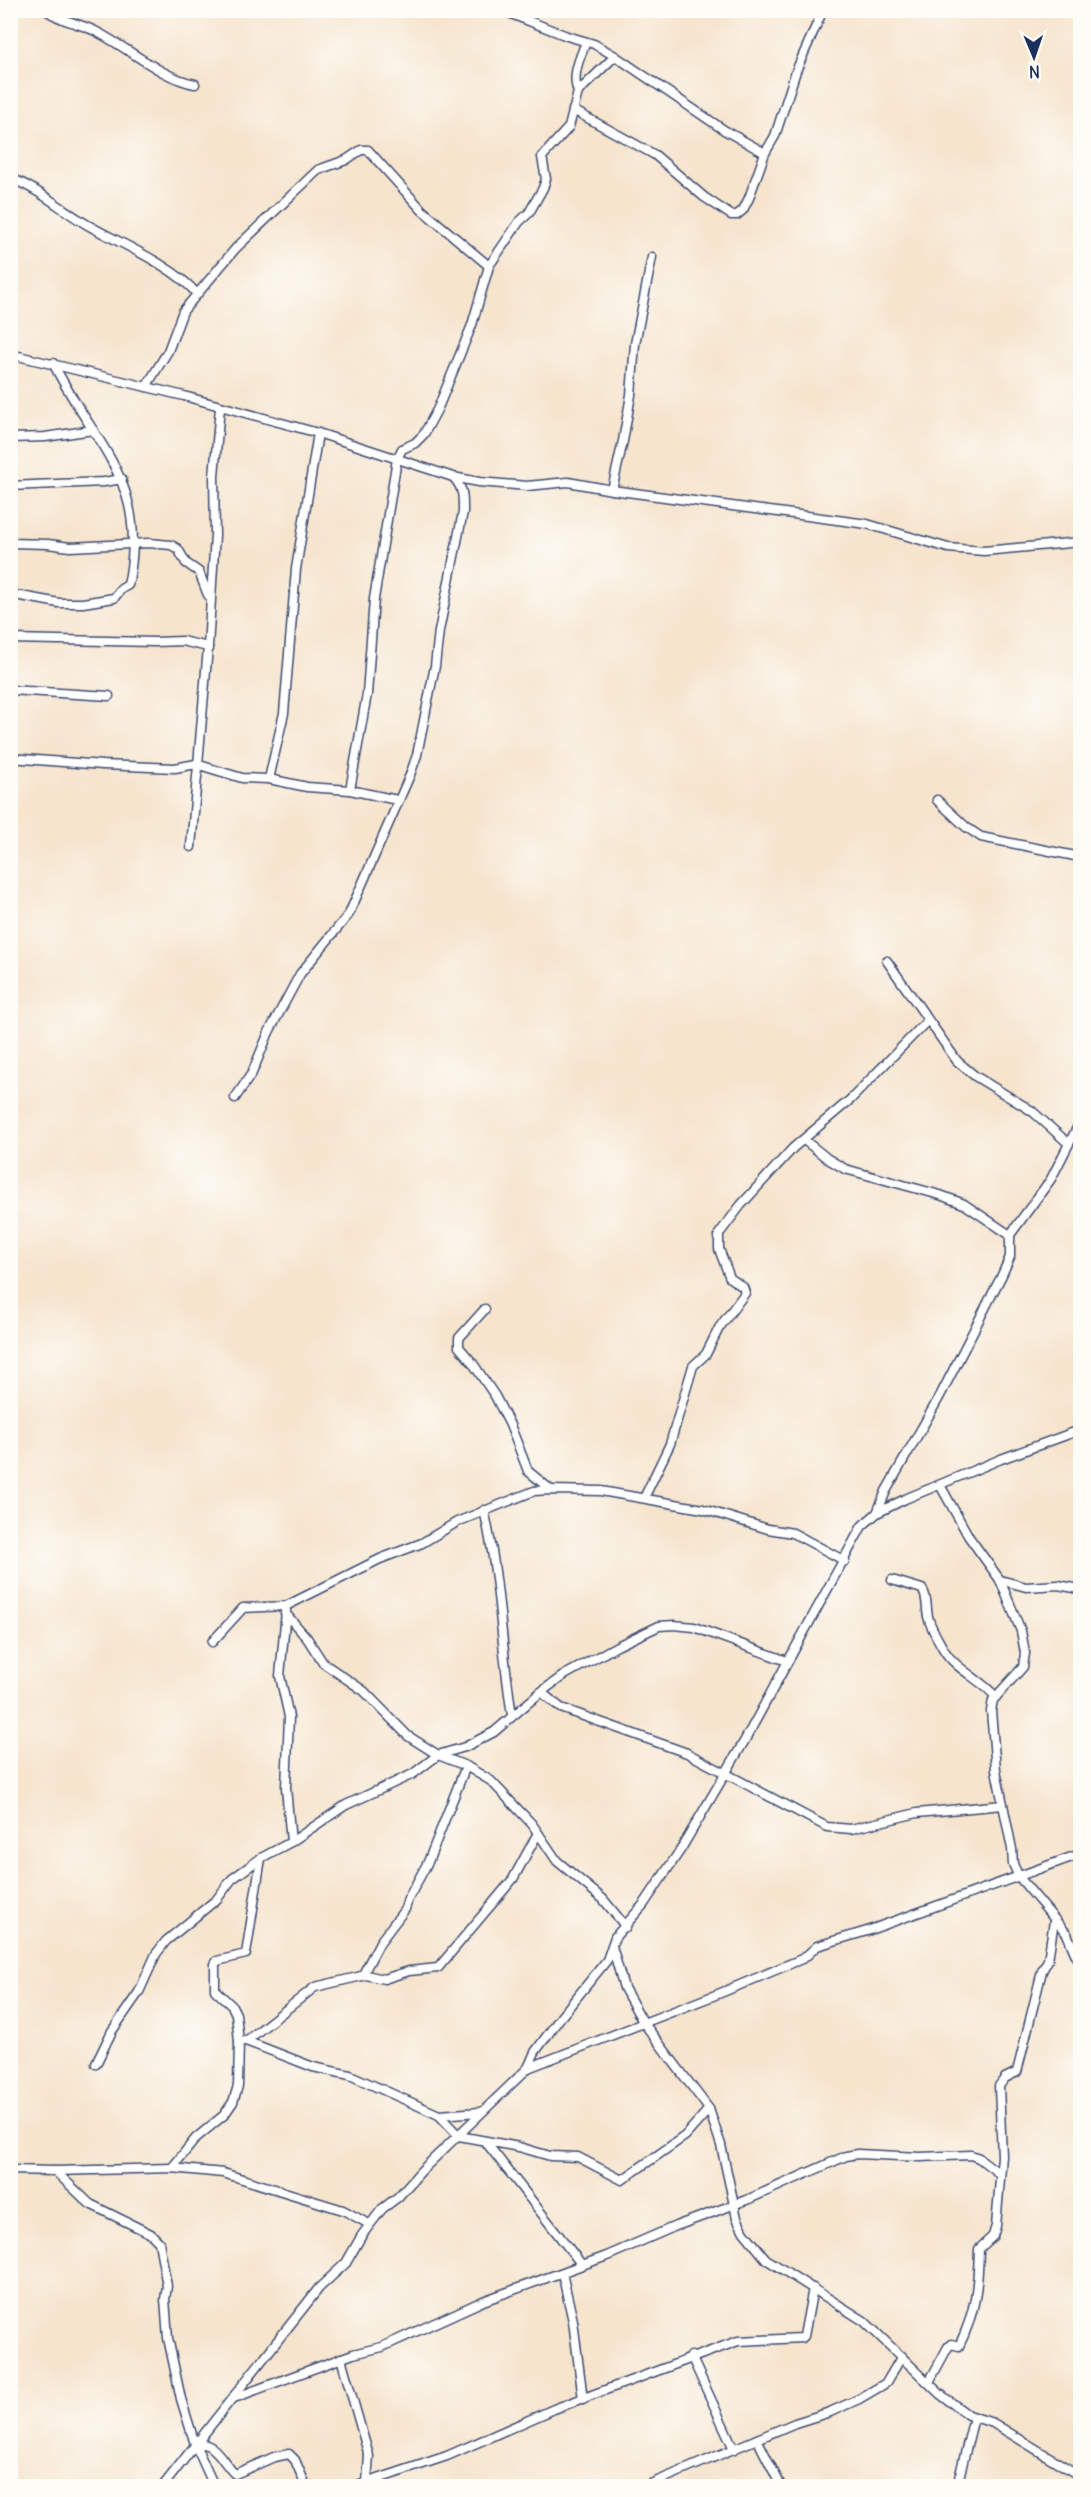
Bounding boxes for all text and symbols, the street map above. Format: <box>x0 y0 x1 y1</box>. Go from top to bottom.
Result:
north arrow <box>1004 27 1064 87</box>
text: N <box>1029 62 1040 82</box>

